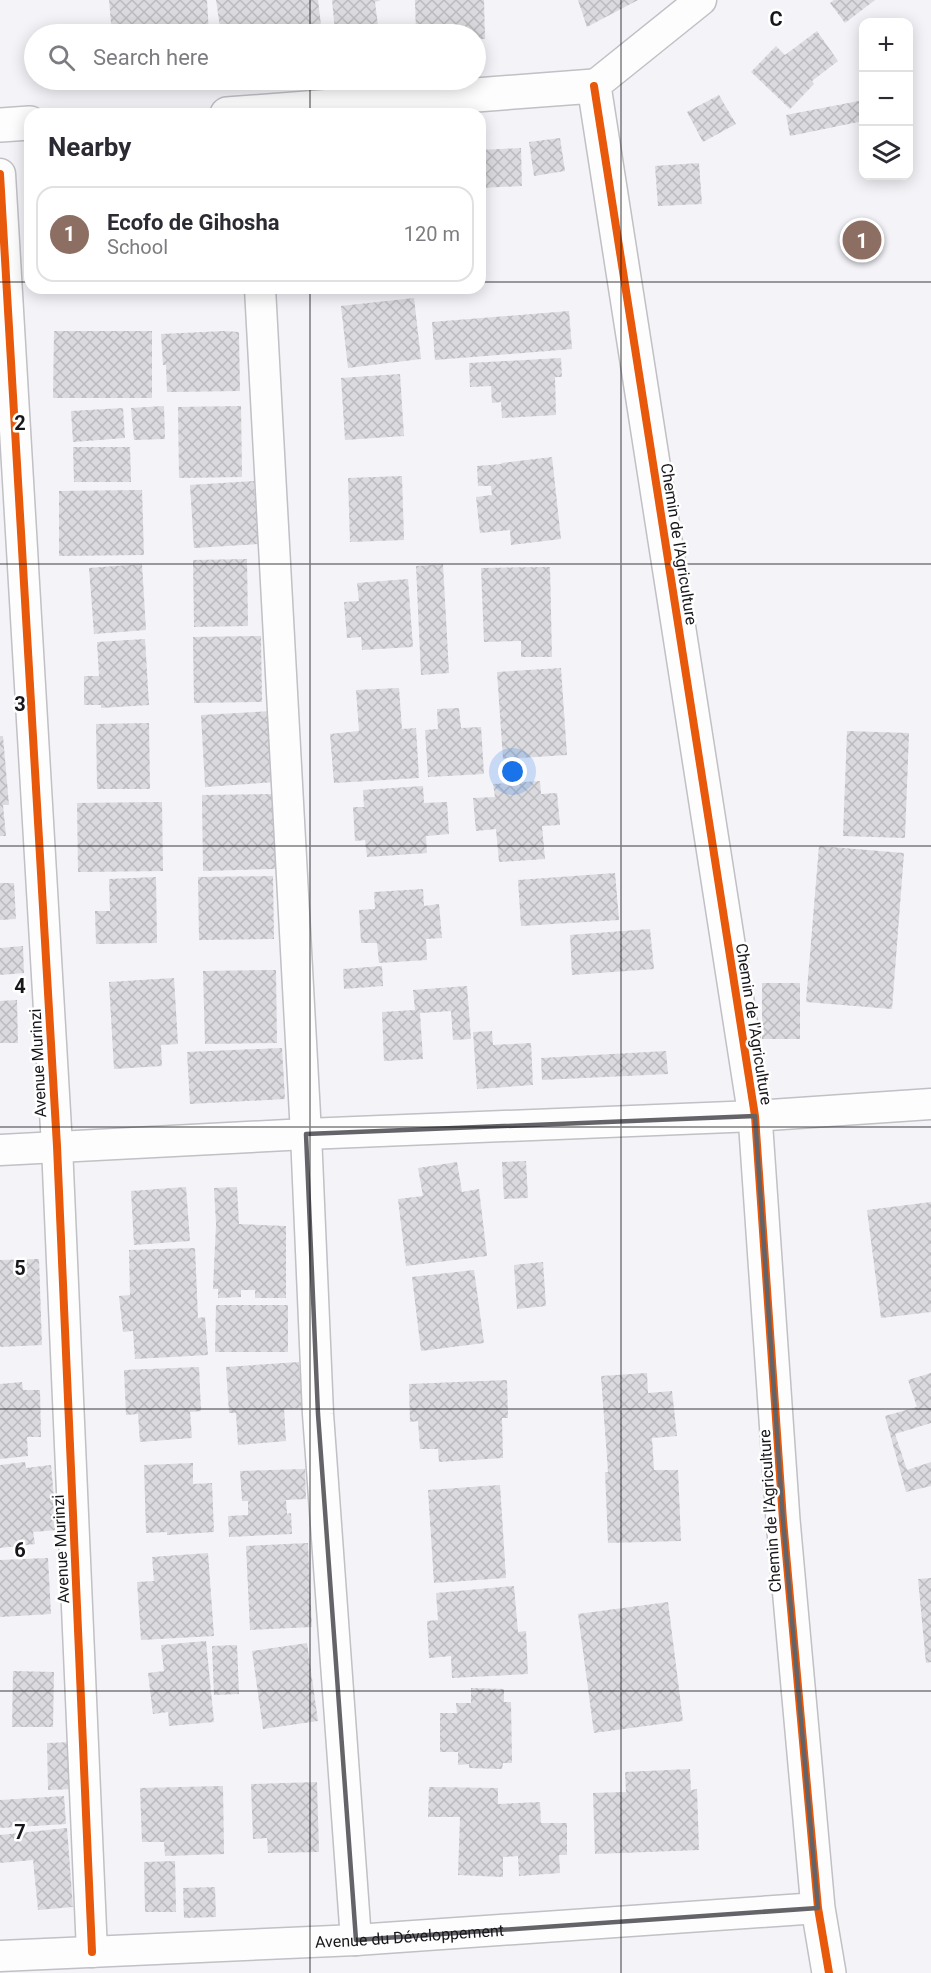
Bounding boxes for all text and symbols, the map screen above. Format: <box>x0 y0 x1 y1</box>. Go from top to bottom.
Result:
text: C <box>769 7 783 31</box>
map controls <box>859 18 913 180</box>
button: + <box>859 18 913 72</box>
search box <box>24 24 486 90</box>
icon: search <box>45 41 78 74</box>
text: Search here <box>93 45 209 70</box>
button: − <box>859 72 913 126</box>
button: layers <box>859 126 913 180</box>
text: Nearby <box>48 132 131 162</box>
text: Ecofo de Gihosha <box>107 210 280 235</box>
pin: 1 <box>842 218 882 262</box>
text: 1 <box>64 222 75 246</box>
text: 120 m <box>404 222 460 246</box>
text: School <box>107 235 168 259</box>
text: 2 <box>14 411 26 435</box>
street label: Chemin de l'Agriculture <box>657 462 701 626</box>
text: 3 <box>14 692 26 716</box>
your location <box>498 757 527 786</box>
street label: Chemin de l'Agriculture <box>732 942 776 1106</box>
text: 4 <box>14 974 26 998</box>
street label: Avenue Murinzi <box>26 1008 50 1118</box>
text: 5 <box>14 1256 26 1280</box>
street label: Chemin de l'Agriculture <box>755 1429 785 1593</box>
street label: Avenue Murinzi <box>49 1494 73 1604</box>
text: 6 <box>14 1538 26 1562</box>
text: 7 <box>14 1820 26 1844</box>
street label: Avenue du Développement <box>315 1920 505 1951</box>

